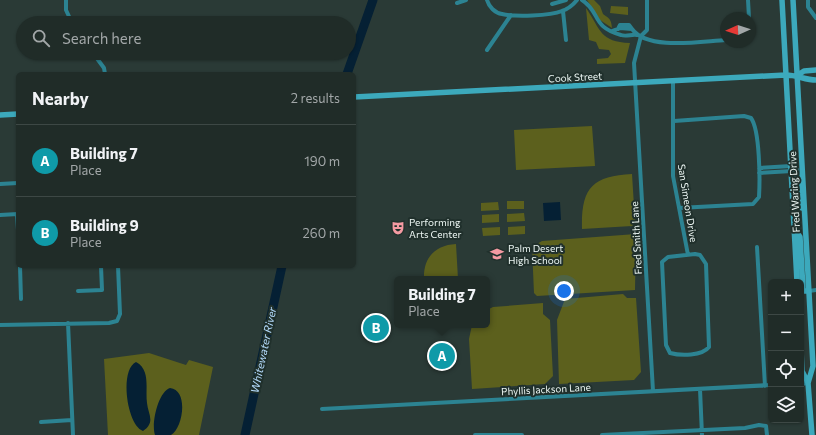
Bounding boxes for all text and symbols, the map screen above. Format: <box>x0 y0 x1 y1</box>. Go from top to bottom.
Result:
north arrow <box>720 12 756 48</box>
search box <box>16 16 356 60</box>
icon: search <box>30 27 52 49</box>
text: Search here <box>62 29 141 47</box>
street label: Cook Street <box>548 70 602 84</box>
text: Nearby <box>32 88 89 109</box>
text: 2 results <box>291 90 340 106</box>
text: Building 7 <box>70 144 138 162</box>
street label: Fred Waring Drive <box>786 151 802 233</box>
text: A <box>40 153 50 169</box>
text: 190 m <box>304 153 340 169</box>
text: Place <box>70 162 102 178</box>
street label: San Simeon Drive <box>676 163 700 243</box>
street label: Fred Smith Lane <box>628 201 644 275</box>
text: Building 9 <box>70 216 139 234</box>
place label: Performing Arts Center <box>409 216 462 240</box>
theatre icon: Performing Arts Center <box>390 220 406 236</box>
text: B <box>41 225 49 241</box>
text: 260 m <box>303 225 340 241</box>
text: Place <box>70 234 102 250</box>
place label: Palm Desert High School <box>508 242 563 266</box>
school or university icon: Palm Desert High School <box>489 246 505 262</box>
popup <box>394 276 490 328</box>
map controls <box>768 279 804 423</box>
button: + <box>768 279 804 315</box>
your location <box>554 281 574 301</box>
text: Building 7 <box>408 285 476 303</box>
text: Place <box>408 303 440 319</box>
water label: Whitewater River <box>248 305 279 394</box>
pin: B <box>363 313 389 343</box>
button: − <box>768 315 804 351</box>
pin: A <box>429 341 455 371</box>
button: locate <box>768 351 804 387</box>
street label: Phyllis Jackson Lane <box>501 381 591 397</box>
button: layers <box>768 387 804 423</box>

